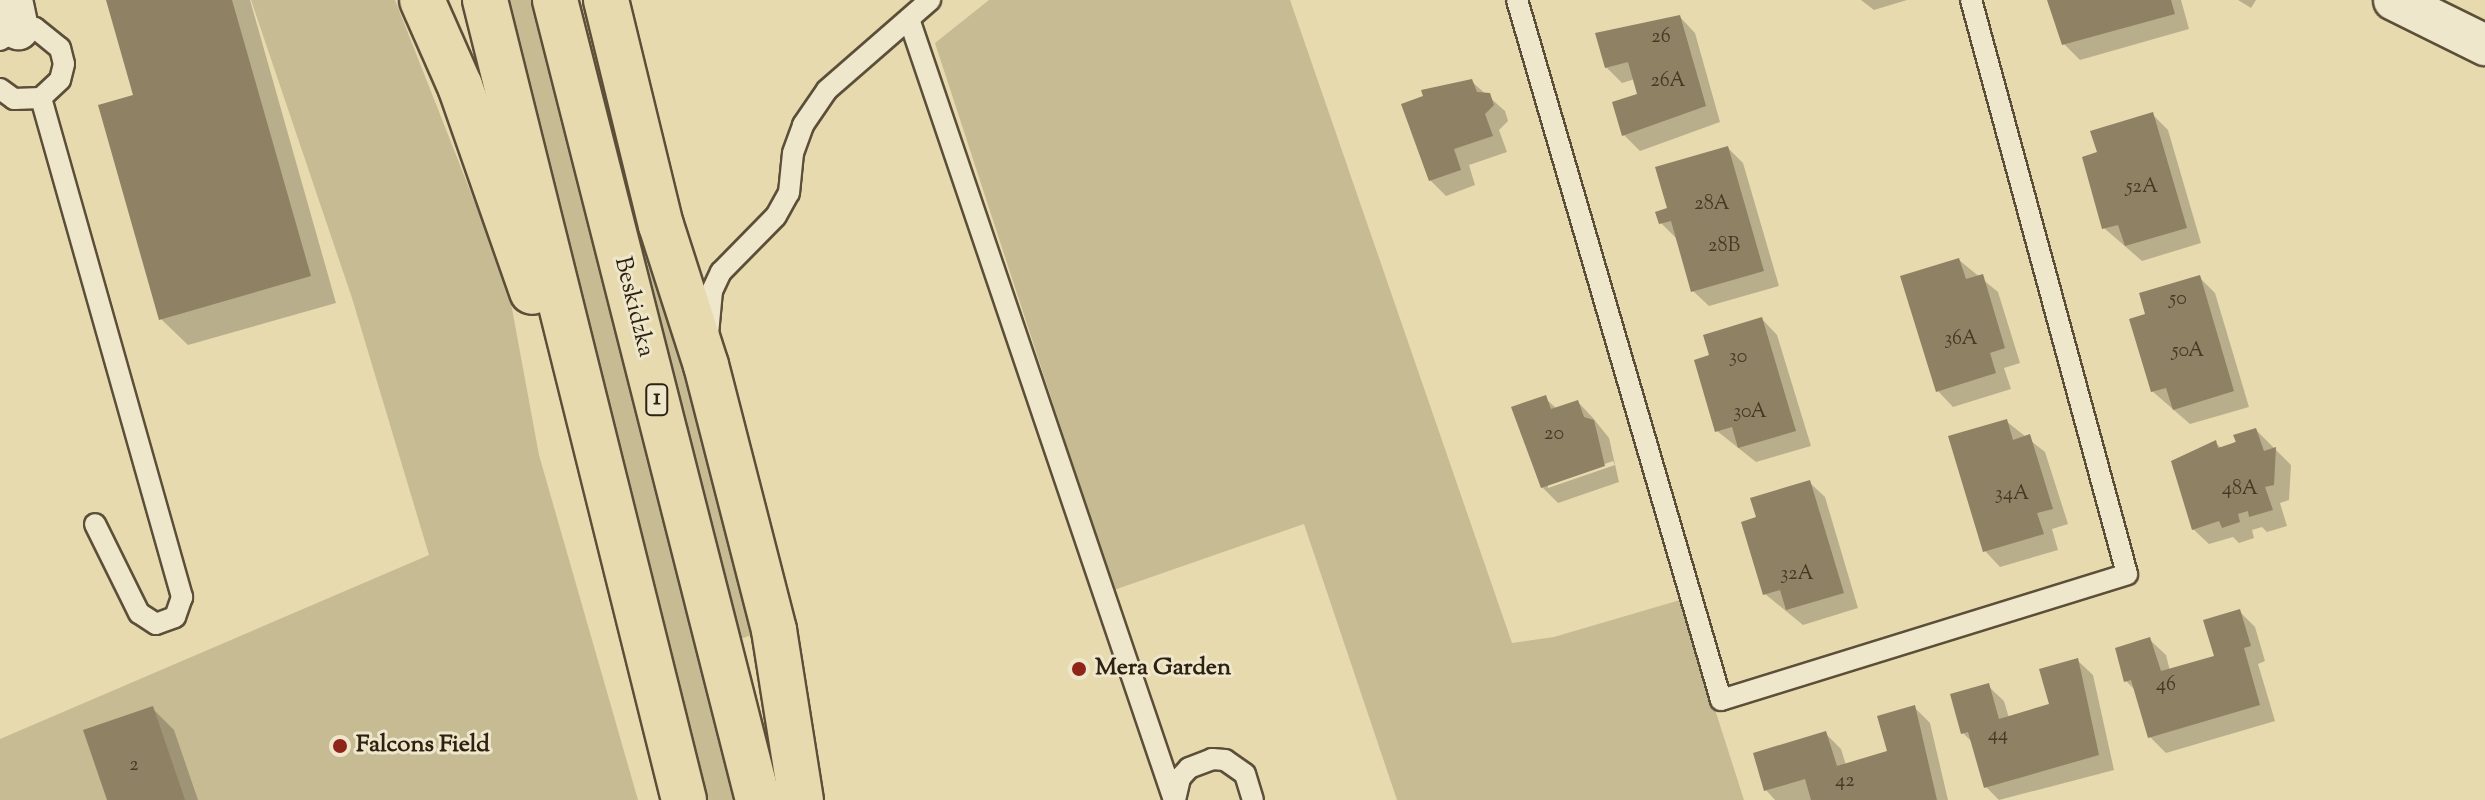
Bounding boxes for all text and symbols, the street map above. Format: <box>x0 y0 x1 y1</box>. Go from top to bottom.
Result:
house number: 26 <box>1651 25 1671 49</box>
house number: 26A <box>1650 69 1686 93</box>
house number: 52A <box>2126 175 2158 199</box>
house number: 28A <box>1694 192 1730 216</box>
house number: 28B <box>1708 234 1740 258</box>
street label: Beskidzka <box>607 254 659 360</box>
house number: 50 <box>2169 287 2187 311</box>
house number: 36A <box>1944 327 1978 351</box>
house number: 50A <box>2172 339 2204 363</box>
house number: 30 <box>1729 345 1747 369</box>
road number: 1 <box>645 382 669 418</box>
house number: 30A <box>1733 400 1767 424</box>
house number: 20 <box>1544 422 1564 446</box>
house number: 48A <box>2222 477 2258 501</box>
house number: 34A <box>1995 482 2029 506</box>
house number: 32A <box>1780 562 1814 586</box>
place label: Mera Garden <box>1095 655 1231 683</box>
marker: Mera Garden <box>1070 660 1088 678</box>
house number: 46 <box>2156 673 2176 697</box>
house number: 44 <box>1988 723 2008 747</box>
place label: Falcons Field <box>356 732 490 760</box>
marker: Falcons Field <box>331 737 349 755</box>
house number: 2 <box>129 753 139 777</box>
house number: 42 <box>1835 769 1855 793</box>

